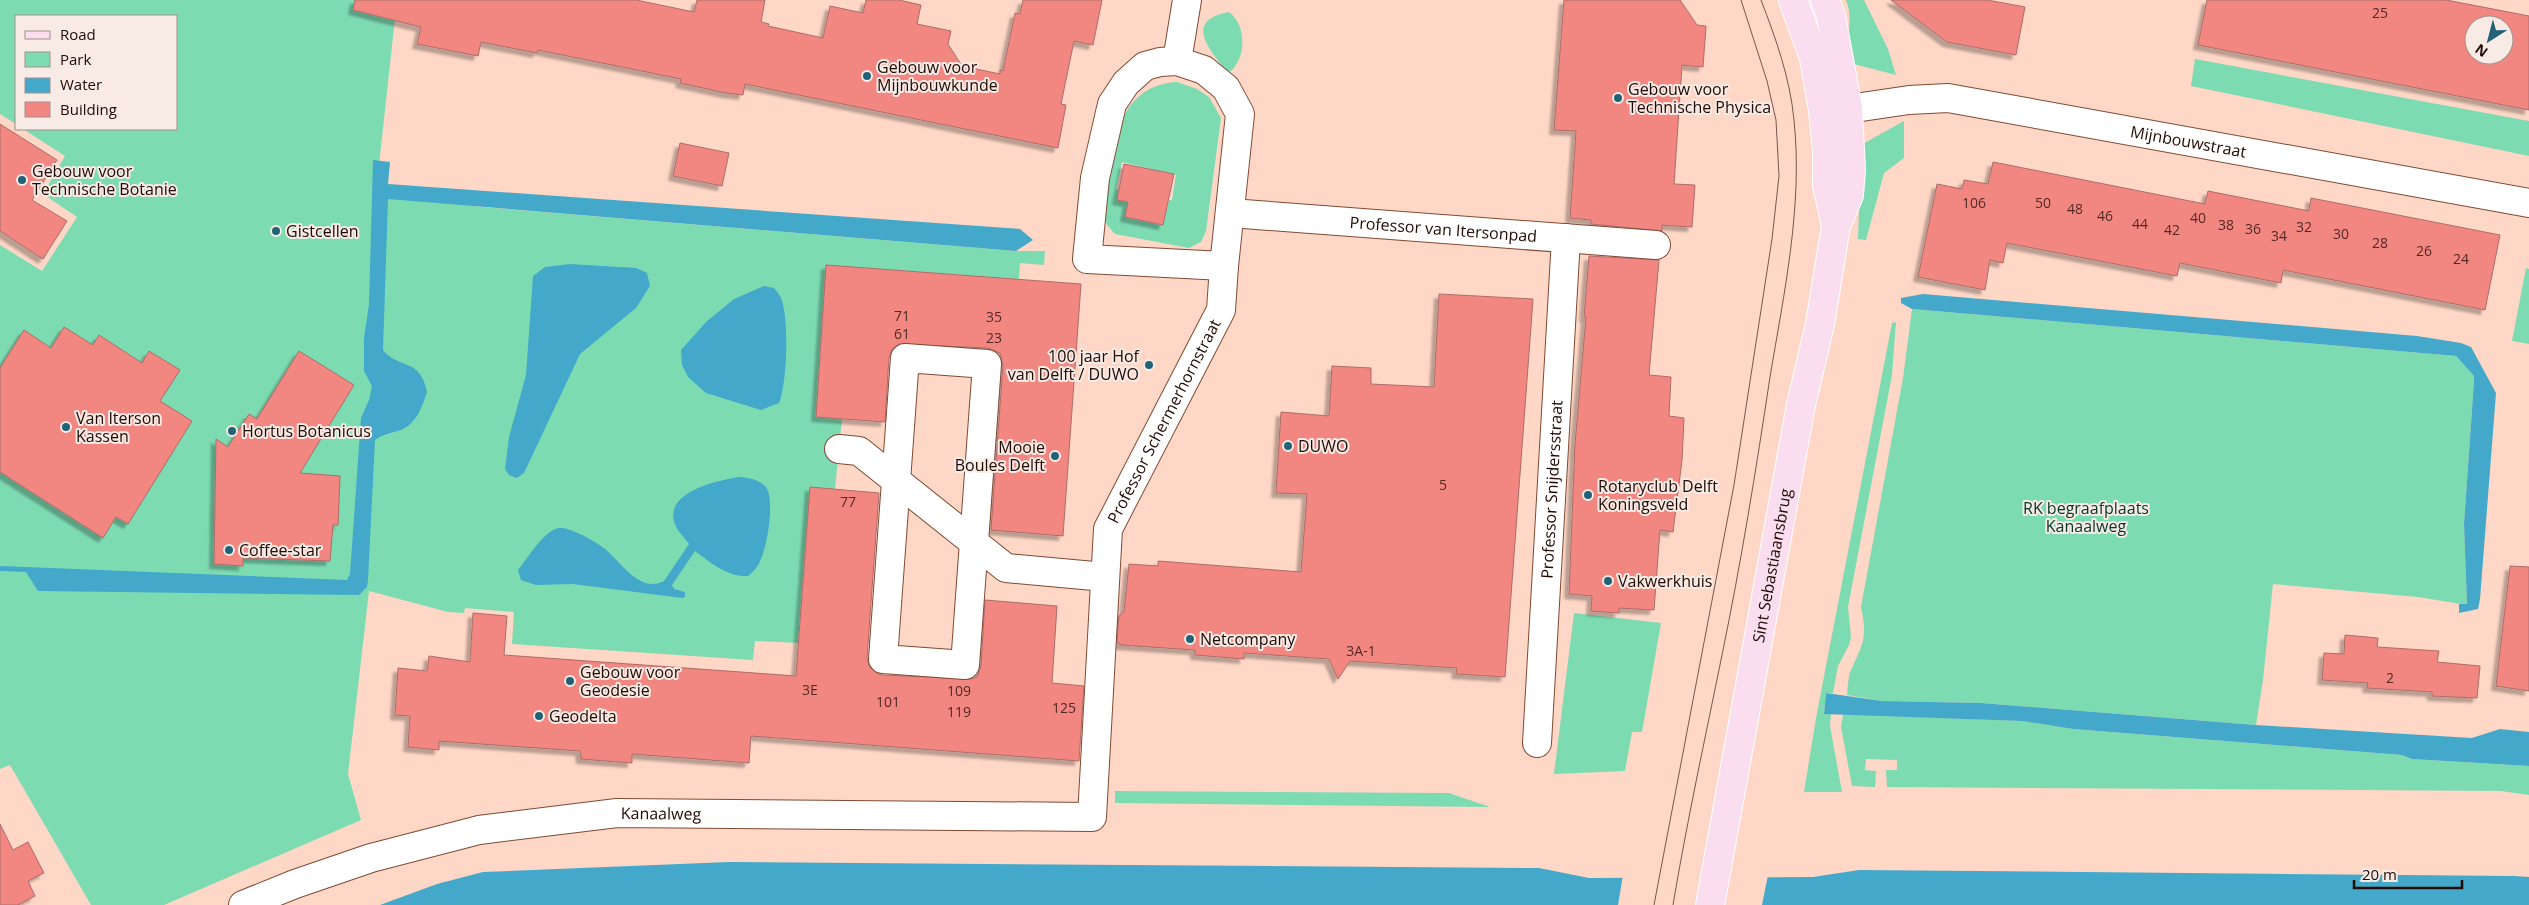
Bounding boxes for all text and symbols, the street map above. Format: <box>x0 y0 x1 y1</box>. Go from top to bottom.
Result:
house number: 25 <box>2372 3 2388 22</box>
legend <box>15 15 178 130</box>
north arrow <box>2464 15 2514 65</box>
text: Road <box>60 24 96 44</box>
text: N <box>2471 40 2491 62</box>
text: Park <box>60 49 91 69</box>
place label: Gebouw voor Mijnbouwkunde <box>877 56 998 96</box>
marker: Gebouw voor Mijnbouwkunde <box>861 70 873 82</box>
text: Water <box>60 74 102 94</box>
place label: Gebouw voor Technische Physica <box>1628 78 1771 118</box>
marker: Gebouw voor Technische Physica <box>1612 92 1624 104</box>
text: Building <box>60 99 117 119</box>
street label: Mijnbouwstraat <box>2129 120 2248 163</box>
place label: Gebouw voor Technische Botanie <box>32 160 177 200</box>
marker: Gebouw voor Technische Botanie <box>16 174 28 186</box>
house number: 106 <box>1962 193 1986 212</box>
house number: 50 <box>2035 193 2051 212</box>
house number: 48 <box>2067 199 2083 218</box>
house number: 46 <box>2097 206 2113 225</box>
house number: 40 <box>2190 208 2206 227</box>
street label: Professor van Itersonpad <box>1349 211 1538 247</box>
house number: 44 <box>2132 214 2148 233</box>
house number: 38 <box>2218 215 2234 234</box>
house number: 32 <box>2296 217 2312 236</box>
house number: 36 <box>2245 219 2261 238</box>
place label: Gistcellen <box>286 220 359 242</box>
house number: 42 <box>2164 220 2180 239</box>
house number: 30 <box>2333 224 2349 243</box>
marker: Gistcellen <box>270 225 282 237</box>
house number: 34 <box>2271 226 2287 245</box>
house number: 28 <box>2372 233 2388 252</box>
house number: 26 <box>2416 241 2432 260</box>
house number: 24 <box>2453 249 2469 268</box>
house number: 71 <box>894 306 910 325</box>
house number: 35 <box>986 307 1002 326</box>
street label: Professor Schermerhornstraat <box>1102 315 1226 527</box>
house number: 61 <box>894 324 910 343</box>
house number: 23 <box>986 328 1002 347</box>
place label: 100 jaar Hof van Delft / DUWO <box>1008 345 1141 385</box>
marker: 100 jaar Hof van Delft / DUWO <box>1143 359 1155 371</box>
street label: Professor Snijdersstraat <box>1535 399 1568 579</box>
place label: Van Iterson Kassen <box>76 407 161 447</box>
place label: Hortus Botanicus <box>242 420 371 442</box>
marker: Van Iterson Kassen <box>60 421 72 433</box>
marker: Hortus Botanicus <box>226 425 238 437</box>
place label: DUWO <box>1298 435 1349 457</box>
place label: Mooie Boules Delft <box>955 436 1045 476</box>
marker: DUWO <box>1282 440 1294 452</box>
marker: Mooie Boules Delft <box>1049 450 1061 462</box>
house number: 5 <box>1439 475 1447 494</box>
place label: Rotaryclub Delft Koningsveld <box>1598 475 1718 515</box>
street label: Sint Sebastiaansbrug <box>1747 486 1797 644</box>
marker: Rotaryclub Delft Koningsveld <box>1582 489 1594 501</box>
house number: 77 <box>840 492 856 511</box>
park label: RK begraafplaats Kanaalweg <box>2023 497 2149 537</box>
place label: Coffee-star <box>239 539 322 561</box>
marker: Coffee-star <box>223 544 235 556</box>
place label: Vakwerkhuis <box>1618 570 1712 592</box>
marker: Vakwerkhuis <box>1602 575 1614 587</box>
place label: Netcompany <box>1200 628 1296 650</box>
marker: Netcompany <box>1184 633 1196 645</box>
house number: 3A-1 <box>1346 641 1376 660</box>
place label: Gebouw voor Geodesie <box>580 661 681 701</box>
house number: 2 <box>2386 668 2394 687</box>
marker: Gebouw voor Geodesie <box>564 675 576 687</box>
house number: 3E <box>802 680 818 699</box>
house number: 109 <box>947 681 971 700</box>
house number: 101 <box>876 692 900 711</box>
house number: 125 <box>1052 698 1076 717</box>
house number: 119 <box>947 702 971 721</box>
place label: Geodelta <box>549 705 617 727</box>
marker: Geodelta <box>533 710 545 722</box>
street label: Kanaalweg <box>621 802 702 825</box>
scale bar <box>2354 858 2462 890</box>
text: 20 m <box>2362 864 2397 884</box>

